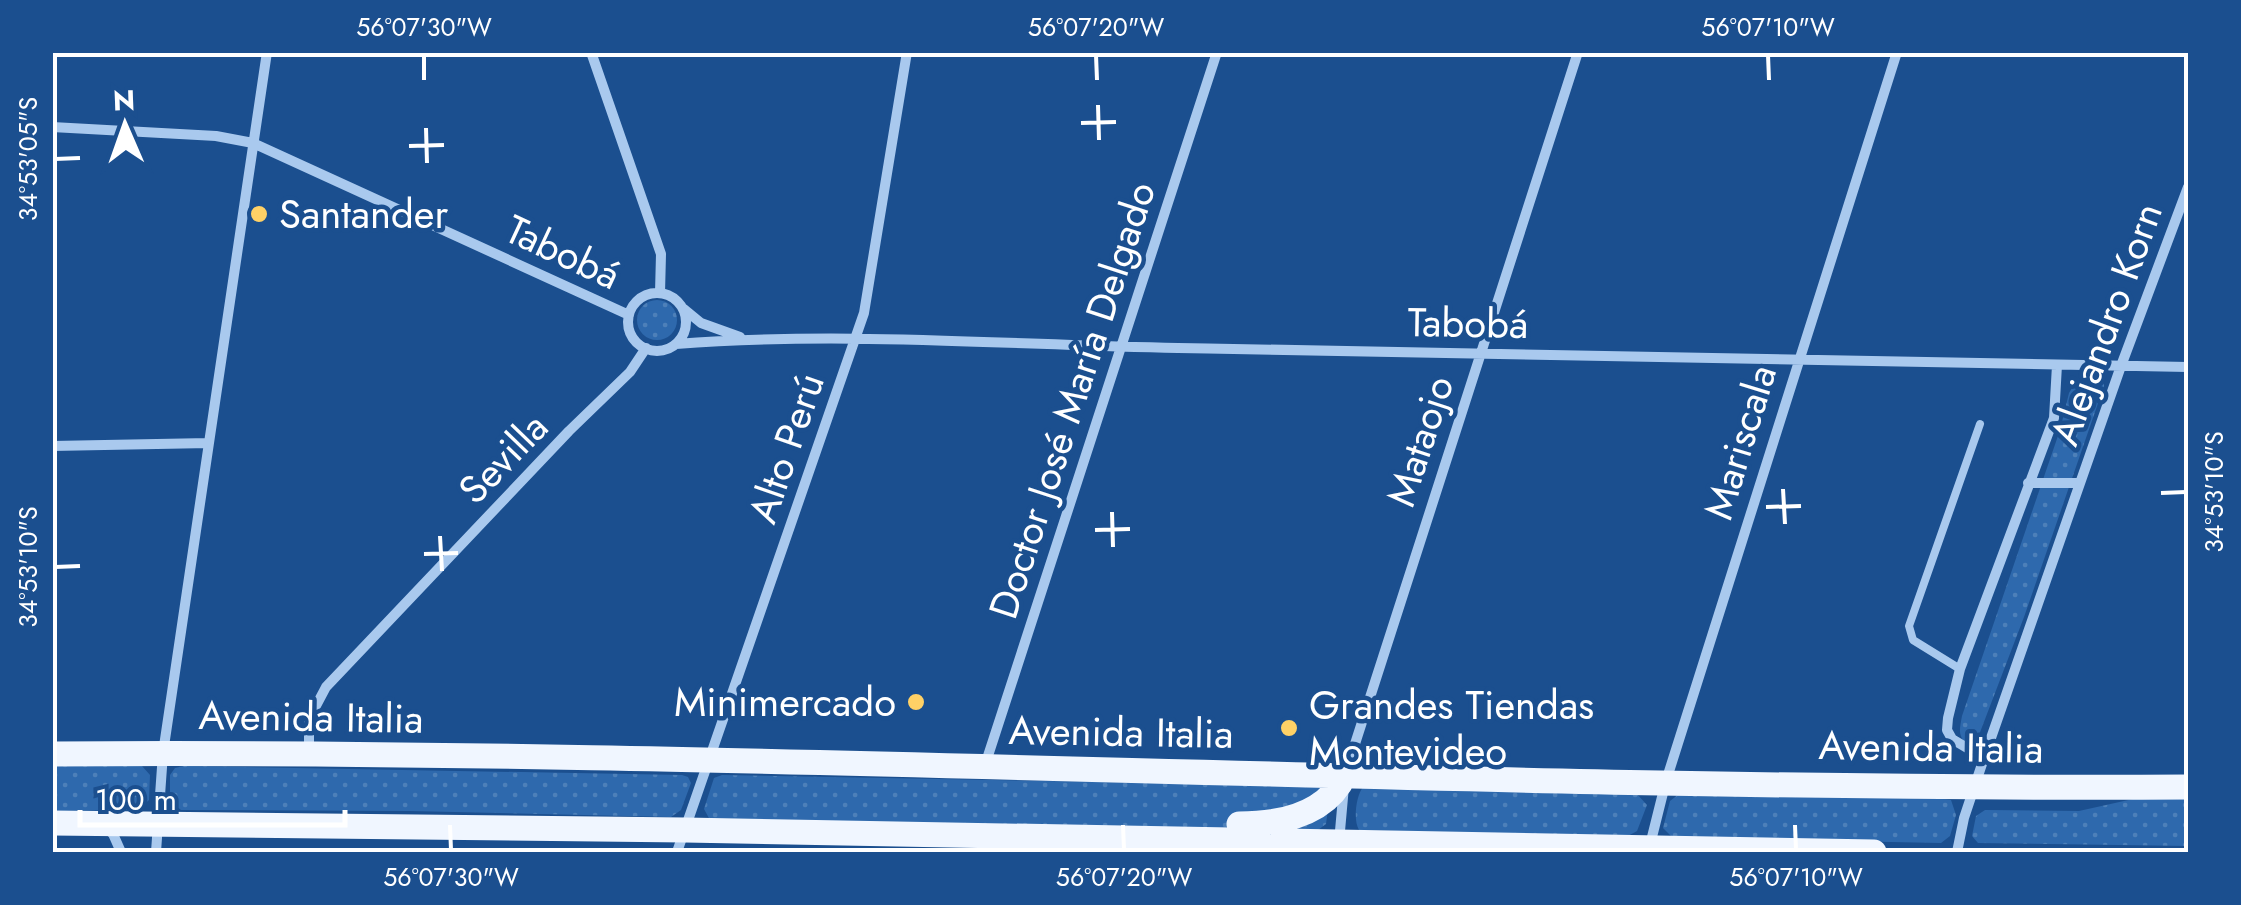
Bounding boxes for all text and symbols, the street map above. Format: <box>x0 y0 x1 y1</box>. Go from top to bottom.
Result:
text: 56°07'30"W <box>356 9 492 45</box>
text: 56°07'20"W <box>1028 9 1164 45</box>
text: 56°07'10"W <box>1701 9 1835 45</box>
north arrow <box>75 75 175 175</box>
text: N <box>112 80 136 121</box>
text: 34°53'05"S <box>10 97 46 221</box>
street label: Doctor José María Delgado <box>974 174 1170 626</box>
place label: Santander <box>279 185 448 243</box>
street label: Alejandro Korn <box>2035 195 2177 453</box>
street label: Tabobá <box>496 200 630 304</box>
marker: Santander <box>248 203 270 225</box>
street label: Tabobá <box>1407 293 1529 353</box>
street label: Mariscala <box>1689 358 1791 526</box>
street label: Alto Perú <box>733 365 839 531</box>
street label: Mataojo <box>1372 368 1468 514</box>
street label: Sevilla <box>445 399 561 517</box>
text: 34°53'10"S <box>2196 431 2232 553</box>
text: 34°53'10"S <box>10 506 46 628</box>
place label: Minimercado <box>674 673 896 731</box>
place label: Grandes Tiendas Montevideo <box>1309 676 1594 780</box>
street label: Avenida Italia <box>198 686 424 748</box>
marker: Minimercado <box>905 691 927 713</box>
street label: Avenida Italia <box>1008 701 1234 763</box>
street label: Avenida Italia <box>1818 716 2044 778</box>
marker: Grandes Tiendas Montevideo <box>1278 717 1300 739</box>
scale bar <box>80 765 345 827</box>
text: 100 m <box>95 778 177 821</box>
text: 56°07'30"W <box>383 859 519 895</box>
text: 56°07'20"W <box>1056 859 1192 895</box>
text: 56°07'10"W <box>1729 859 1863 895</box>

